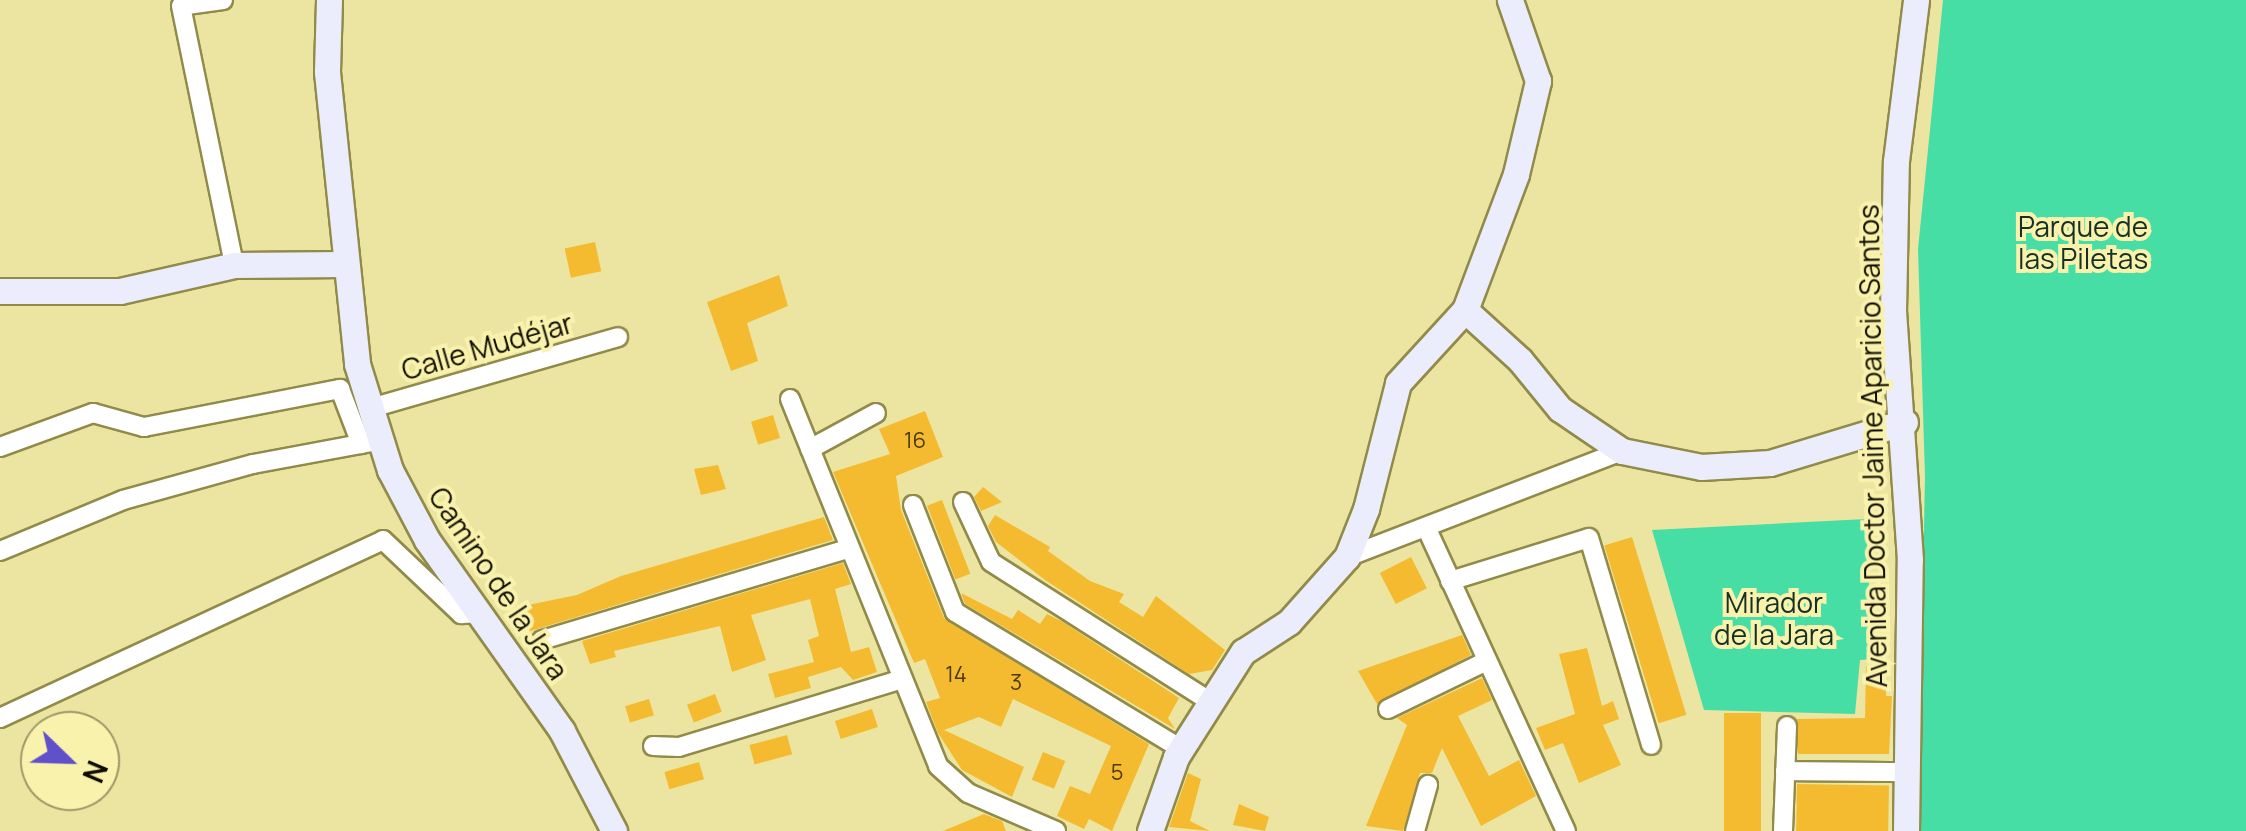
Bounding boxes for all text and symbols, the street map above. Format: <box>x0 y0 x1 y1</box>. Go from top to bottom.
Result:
street label: Avenida Doctor Jaime Aparicio Santos <box>1851 204 1893 688</box>
park label: Parque de las Piletas <box>2018 209 2148 275</box>
street label: Calle Mudéjar <box>398 306 576 386</box>
house number: 16 <box>904 428 926 454</box>
street label: Camino de la Jara <box>422 481 576 685</box>
park label: Mirador de la Jara <box>1714 585 1834 651</box>
house number: 14 <box>945 662 967 688</box>
house number: 3 <box>1010 670 1022 696</box>
north arrow <box>20 711 120 811</box>
text: N <box>74 755 117 789</box>
house number: 5 <box>1111 760 1123 786</box>

